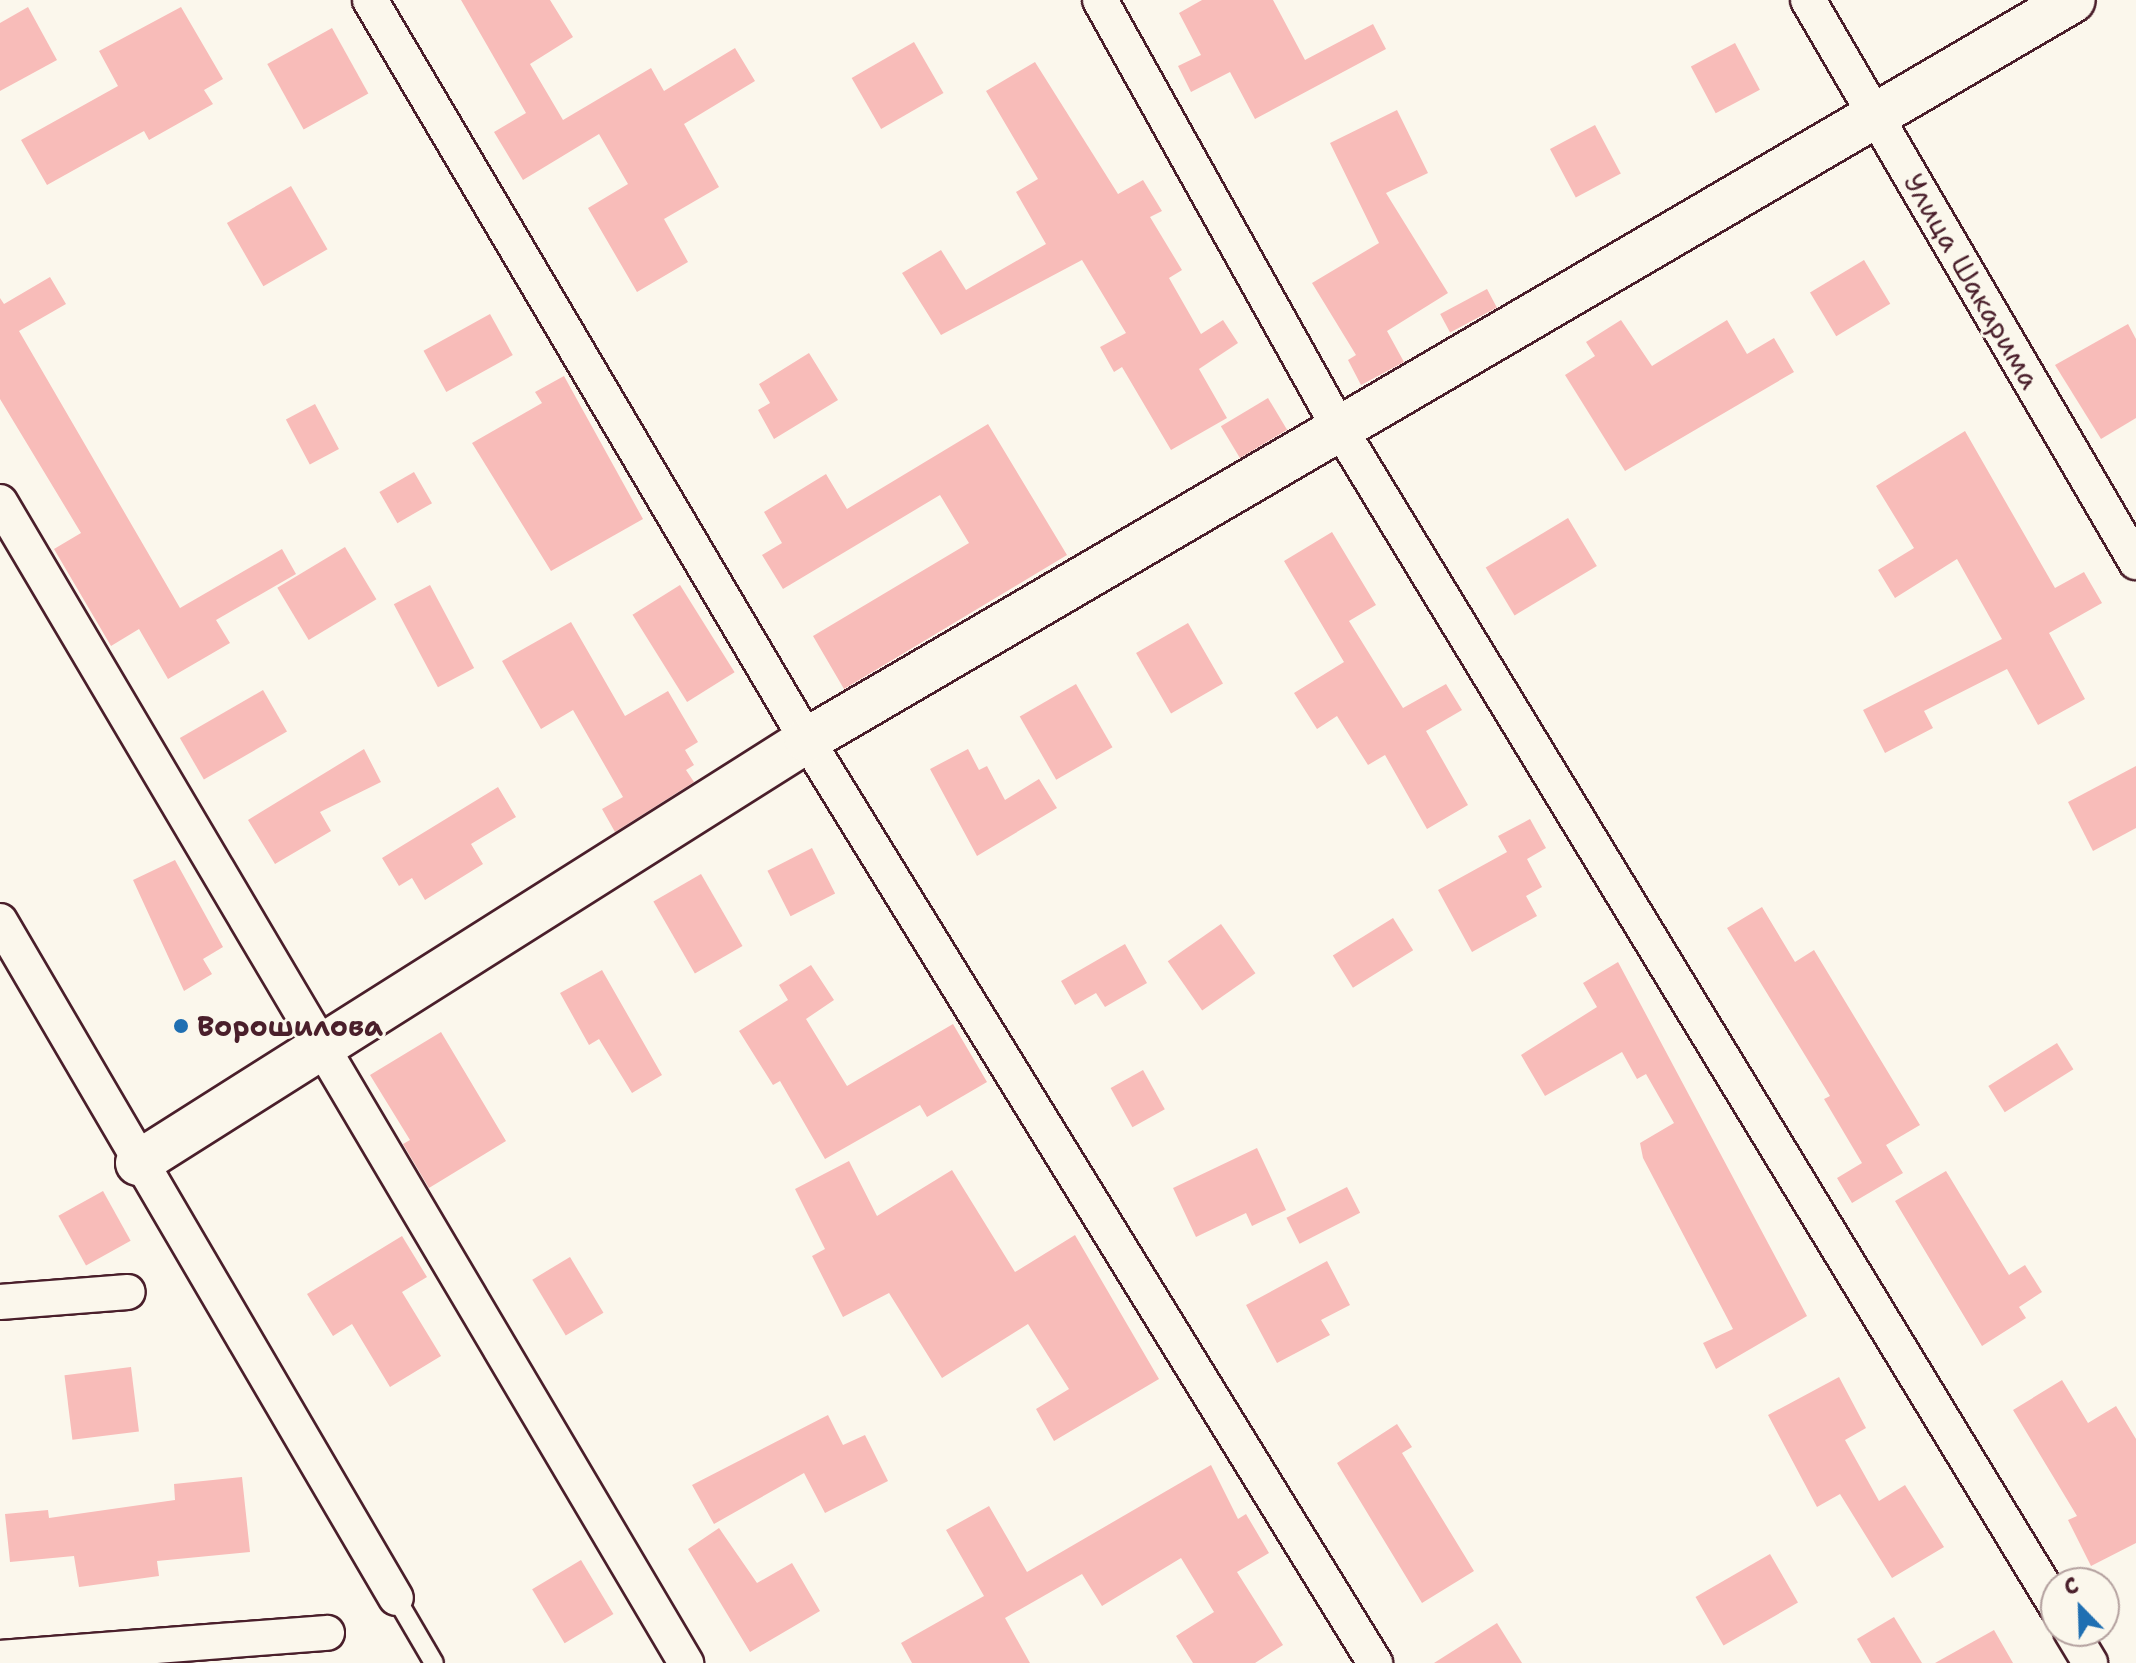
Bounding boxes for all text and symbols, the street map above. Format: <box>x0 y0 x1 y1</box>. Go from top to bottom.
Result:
street label: Улица Шакарима <box>1897 167 2047 395</box>
place label: Ворошилова <box>197 1009 383 1043</box>
marker: Ворошилова <box>172 1017 190 1035</box>
north arrow <box>2040 1567 2120 1647</box>
text: С <box>2059 1570 2083 1602</box>

